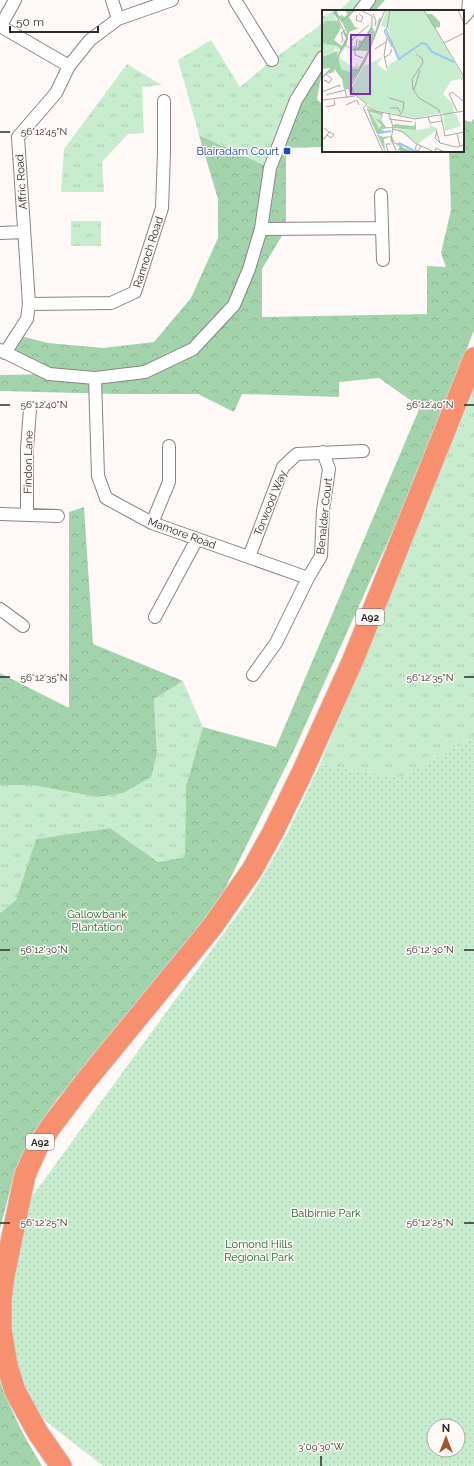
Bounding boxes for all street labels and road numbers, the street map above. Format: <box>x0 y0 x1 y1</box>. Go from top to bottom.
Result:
street label: Affric Road <box>13 154 30 210</box>
street label: Rannoch Road <box>131 215 166 289</box>
street label: Findon Lane <box>21 430 36 494</box>
street label: Torwood Way <box>251 468 290 538</box>
street label: Benalder Court <box>314 477 335 555</box>
street label: Mamore Road <box>146 515 218 552</box>
road number: A92 <box>356 609 384 625</box>
road number: A92 <box>26 1134 54 1150</box>

